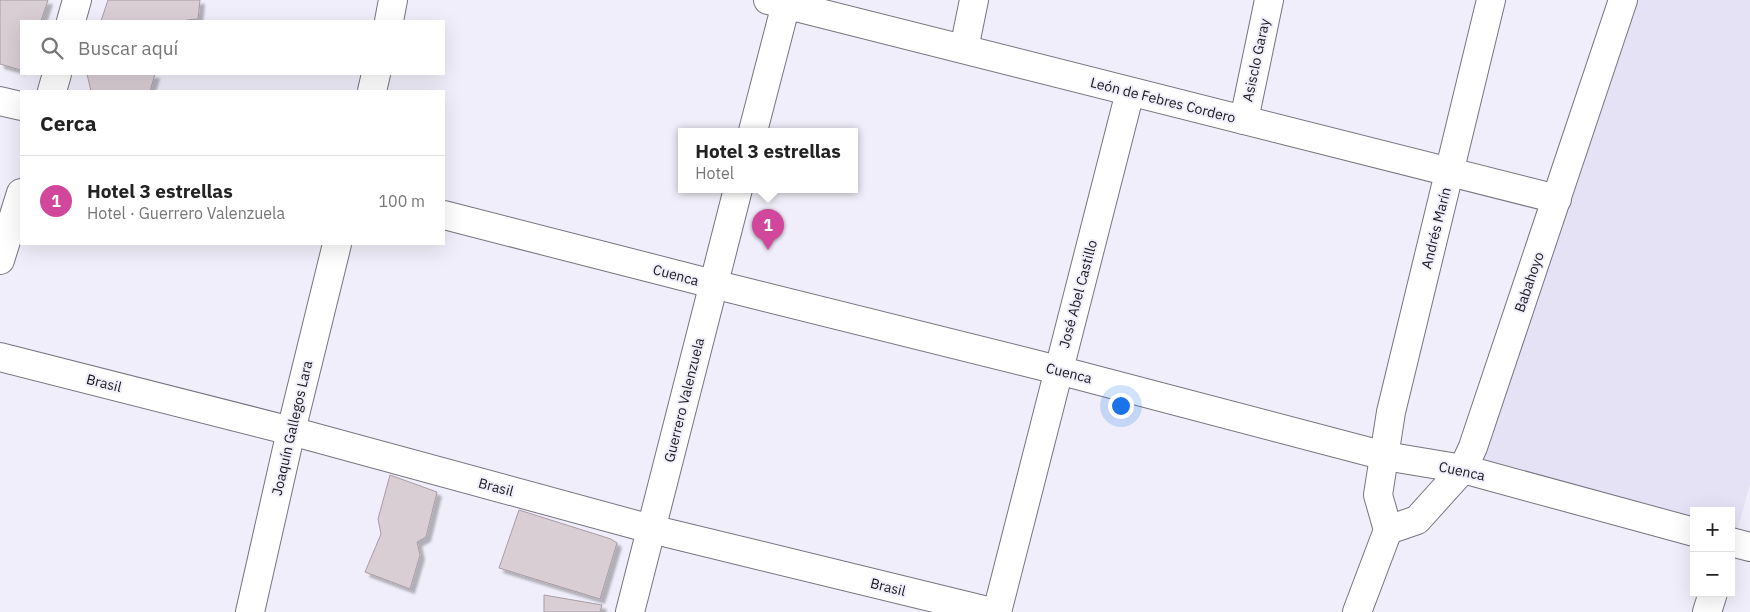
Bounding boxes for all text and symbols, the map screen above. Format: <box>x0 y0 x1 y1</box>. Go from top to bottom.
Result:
street label: Asisclo Garay <box>1238 17 1274 103</box>
search box <box>20 20 445 75</box>
icon: search <box>38 34 66 62</box>
text: Buscar aquí <box>78 36 178 60</box>
street label: León de Febres Cordero <box>1088 73 1238 127</box>
text: Cerca <box>40 109 97 137</box>
popup <box>678 128 858 193</box>
text: Hotel 3 estrellas <box>695 139 841 163</box>
text: Hotel <box>695 163 734 183</box>
text: Hotel 3 estrellas <box>87 179 233 203</box>
street label: Andrés Marín <box>1417 185 1455 271</box>
text: 1 <box>51 191 61 211</box>
text: 100 m <box>378 191 425 211</box>
text: Hotel · Guerrero Valenzuela <box>87 203 285 223</box>
pin: 1 <box>752 209 784 250</box>
street label: José Abel Castillo <box>1055 238 1101 350</box>
street label: Babahoyo <box>1510 249 1548 315</box>
street label: Cuenca <box>651 260 701 290</box>
street label: Guerrero Valenzuela <box>660 335 708 464</box>
street label: Joaquín Gallegos Lara <box>268 358 316 497</box>
street label: Cuenca <box>1044 359 1094 388</box>
street label: Brasil <box>84 370 124 396</box>
your location <box>1108 393 1134 419</box>
street label: Cuenca <box>1437 457 1487 485</box>
street label: Brasil <box>476 474 516 500</box>
map controls <box>1690 507 1735 597</box>
button: + <box>1690 507 1735 552</box>
button: − <box>1690 552 1735 597</box>
street label: Brasil <box>868 574 908 600</box>

